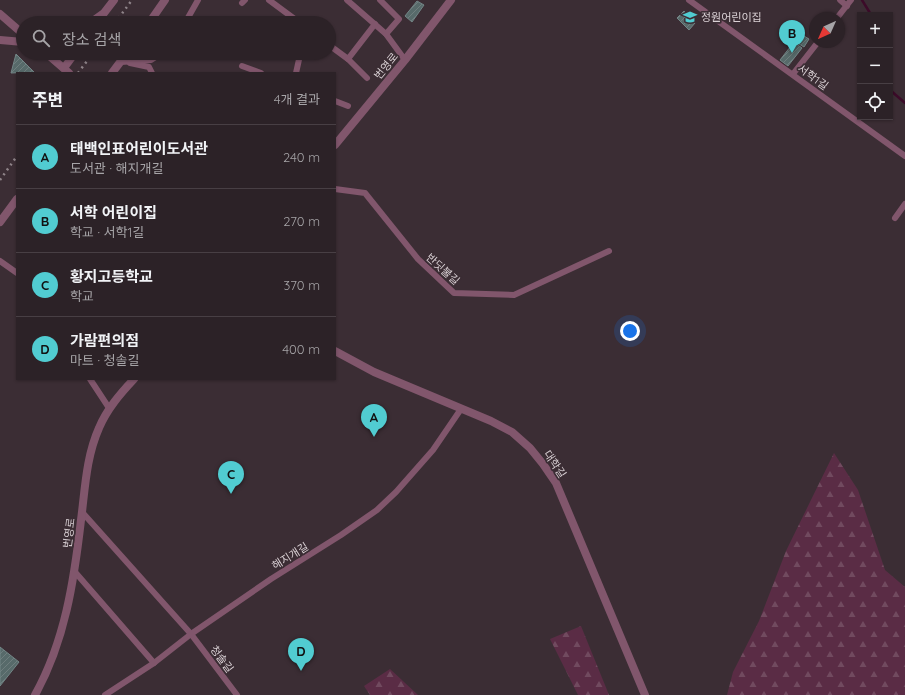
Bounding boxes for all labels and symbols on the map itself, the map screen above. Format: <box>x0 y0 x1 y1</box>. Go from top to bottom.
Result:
school or university icon: 정원어린이집 <box>682 9 698 25</box>
place label: 정원어린이집 <box>701 10 762 24</box>
north arrow <box>809 12 845 48</box>
pin: B <box>779 20 805 53</box>
street label: 번영로 <box>371 50 401 82</box>
street label: 서학1길 <box>795 61 831 93</box>
street label: 반딧불길 <box>423 250 463 288</box>
your location <box>620 321 640 341</box>
pin: A <box>361 404 387 437</box>
street label: 대학길 <box>541 447 569 481</box>
pin: C <box>218 461 244 494</box>
street label: 번영로 <box>60 517 78 549</box>
street label: 해지개길 <box>269 539 311 573</box>
pin: D <box>288 638 314 671</box>
street label: 청솔길 <box>207 643 237 675</box>

